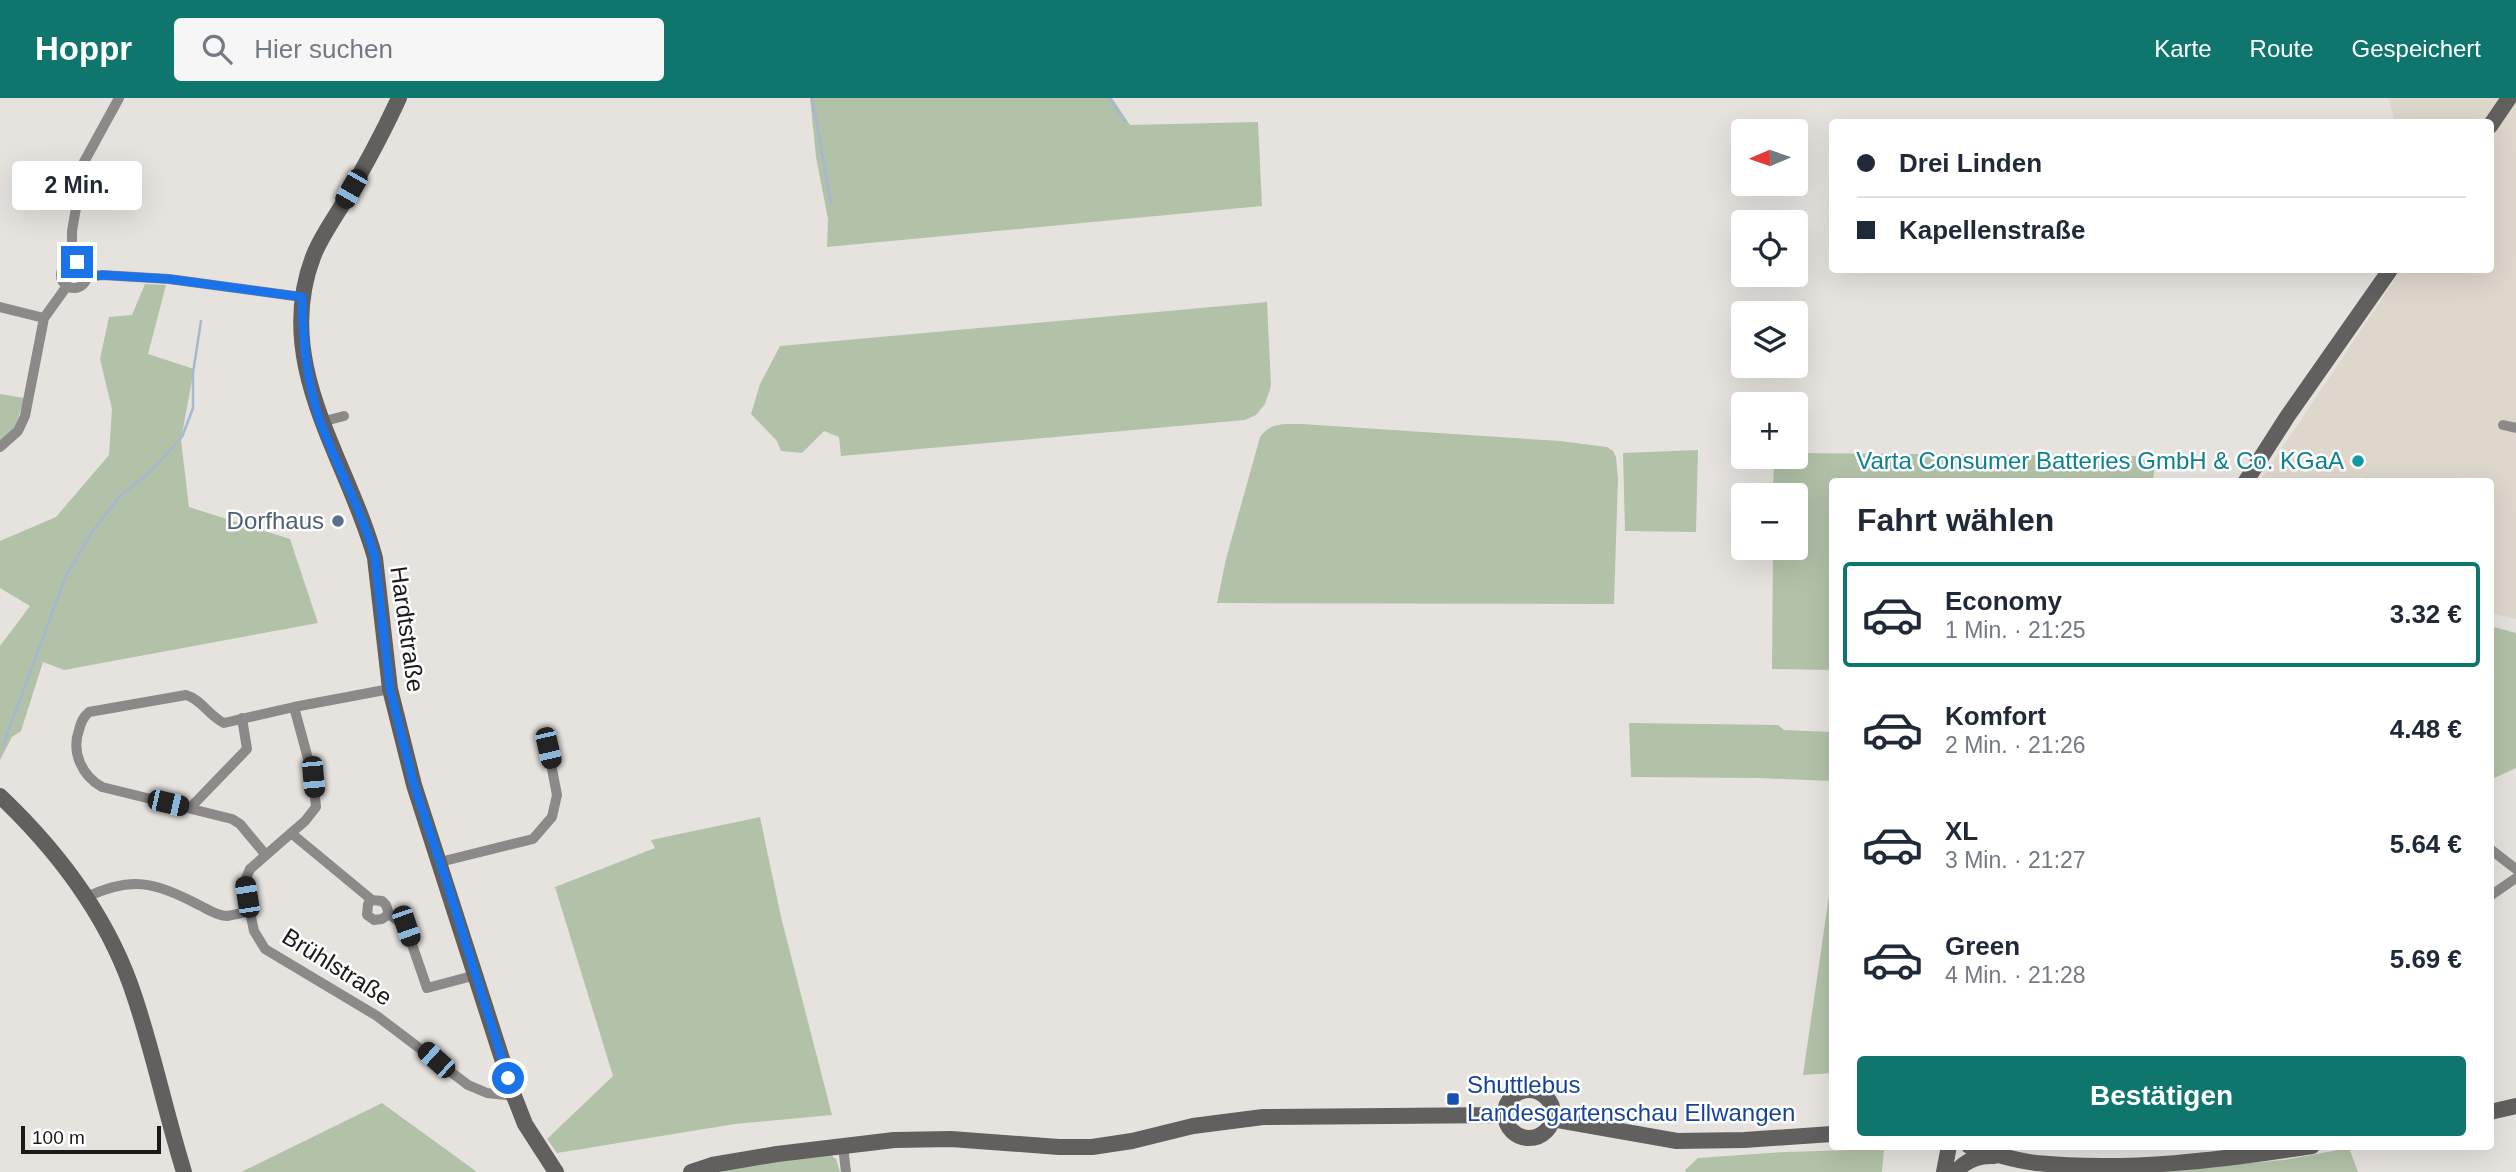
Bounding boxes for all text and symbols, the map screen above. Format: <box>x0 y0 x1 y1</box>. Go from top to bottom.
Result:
search box <box>174 18 664 81</box>
text: Hoppr <box>35 30 132 67</box>
icon: search <box>198 30 236 68</box>
text: Hier suchen <box>254 34 393 64</box>
text: Karte <box>2154 35 2212 62</box>
text: Route <box>2250 35 2314 62</box>
text: Gespeichert <box>2352 35 2481 62</box>
north arrow <box>1731 119 1808 196</box>
map controls <box>1731 119 1808 560</box>
text: Drei Linden <box>1899 148 2042 178</box>
callout: 2 Min. <box>12 160 142 209</box>
car <box>332 166 371 212</box>
text: 2 Min. <box>44 172 110 198</box>
button: locate <box>1731 210 1808 287</box>
text: Kapellenstraße <box>1899 215 2085 245</box>
route end <box>61 246 93 278</box>
button: layers <box>1731 301 1808 378</box>
button: + <box>1731 392 1808 469</box>
place label: Varta Consumer Batteries GmbH & Co. KGaA <box>1856 447 2344 474</box>
marker: Varta Consumer Batteries GmbH & Co. KGaA <box>2350 453 2366 469</box>
button: − <box>1731 483 1808 560</box>
text: Fahrt wählen <box>1857 502 2054 538</box>
place label: Dorfhaus <box>227 507 324 534</box>
marker: Dorfhaus <box>330 513 346 529</box>
street label: Hardtstraße <box>385 564 430 694</box>
icon: car <box>1861 583 1924 646</box>
text: Economy <box>1945 586 2062 616</box>
text: 3.32 € <box>2390 599 2462 629</box>
text: 1 Min. · 21:25 <box>1945 617 2086 643</box>
icon: car <box>1861 698 1924 761</box>
text: Komfort <box>1945 701 2046 731</box>
text: 4.48 € <box>2390 714 2462 744</box>
car <box>534 725 563 771</box>
text: 2 Min. · 21:26 <box>1945 732 2086 758</box>
car <box>301 755 326 799</box>
car <box>146 788 191 818</box>
icon: car <box>1861 813 1924 876</box>
text: XL <box>1945 816 1978 846</box>
text: 5.64 € <box>2390 829 2462 859</box>
text: 3 Min. · 21:27 <box>1945 847 2086 873</box>
car <box>234 875 261 919</box>
car <box>390 903 423 949</box>
street label: Brühlstraße <box>278 922 397 1011</box>
icon: car <box>1861 928 1924 991</box>
text: Green <box>1945 931 2020 961</box>
text: 5.69 € <box>2390 944 2462 974</box>
text: 4 Min. · 21:28 <box>1945 962 2086 988</box>
car <box>414 1038 459 1082</box>
button: Bestätigen <box>1857 1056 2466 1136</box>
route start <box>492 1062 524 1094</box>
place label: Shuttlebus Landesgartenschau Ellwangen <box>1467 1071 1795 1126</box>
marker: Shuttlebus Landesgartenschau Ellwangen <box>1445 1091 1461 1107</box>
scale bar <box>21 1123 161 1155</box>
text: 100 m <box>32 1127 85 1148</box>

